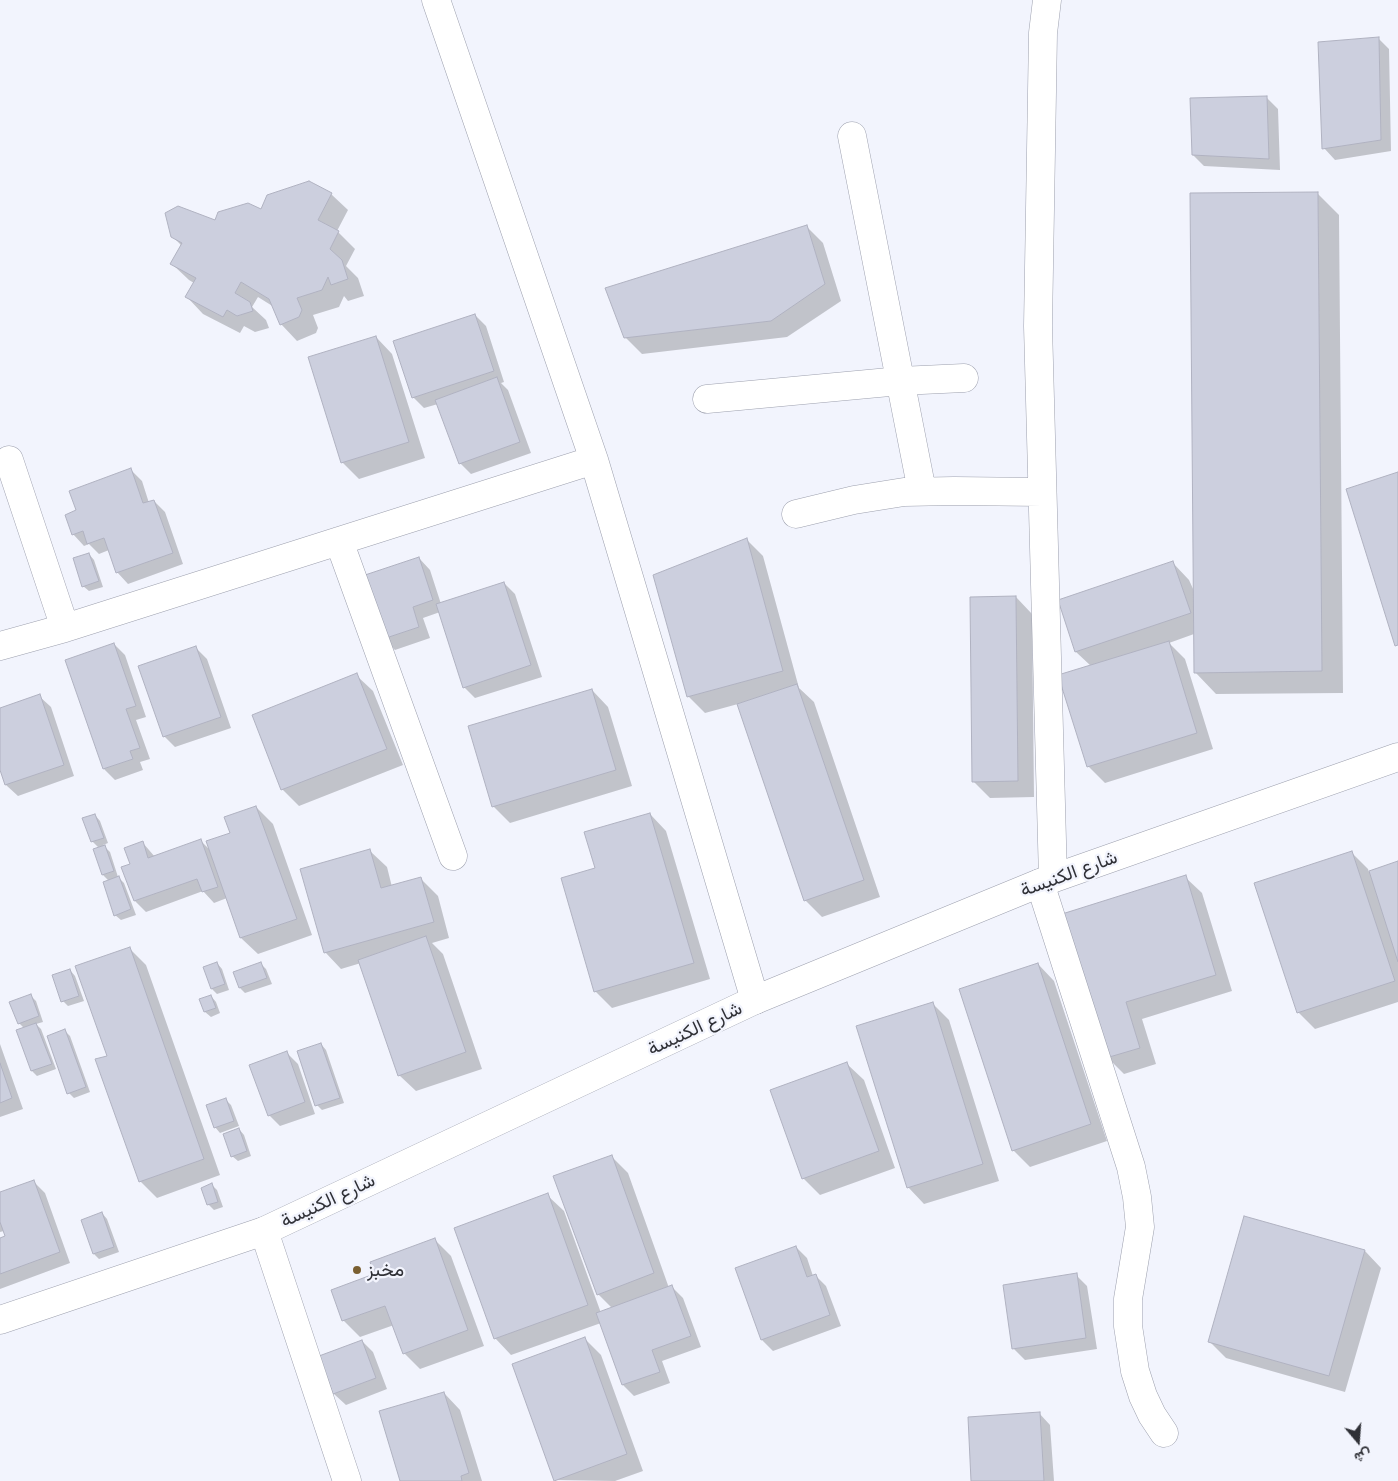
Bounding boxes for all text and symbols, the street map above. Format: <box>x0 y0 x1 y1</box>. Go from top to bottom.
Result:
street label: شارع الكنيسة <box>1017 846 1121 902</box>
street label: شارع الكنيسة <box>644 997 746 1061</box>
street label: شارع الكنيسة <box>277 1169 379 1233</box>
place label: مخبز <box>367 1259 404 1281</box>
marker: مخبز <box>351 1264 363 1276</box>
north arrow <box>1333 1416 1383 1466</box>
text: ش <box>1352 1445 1373 1466</box>

